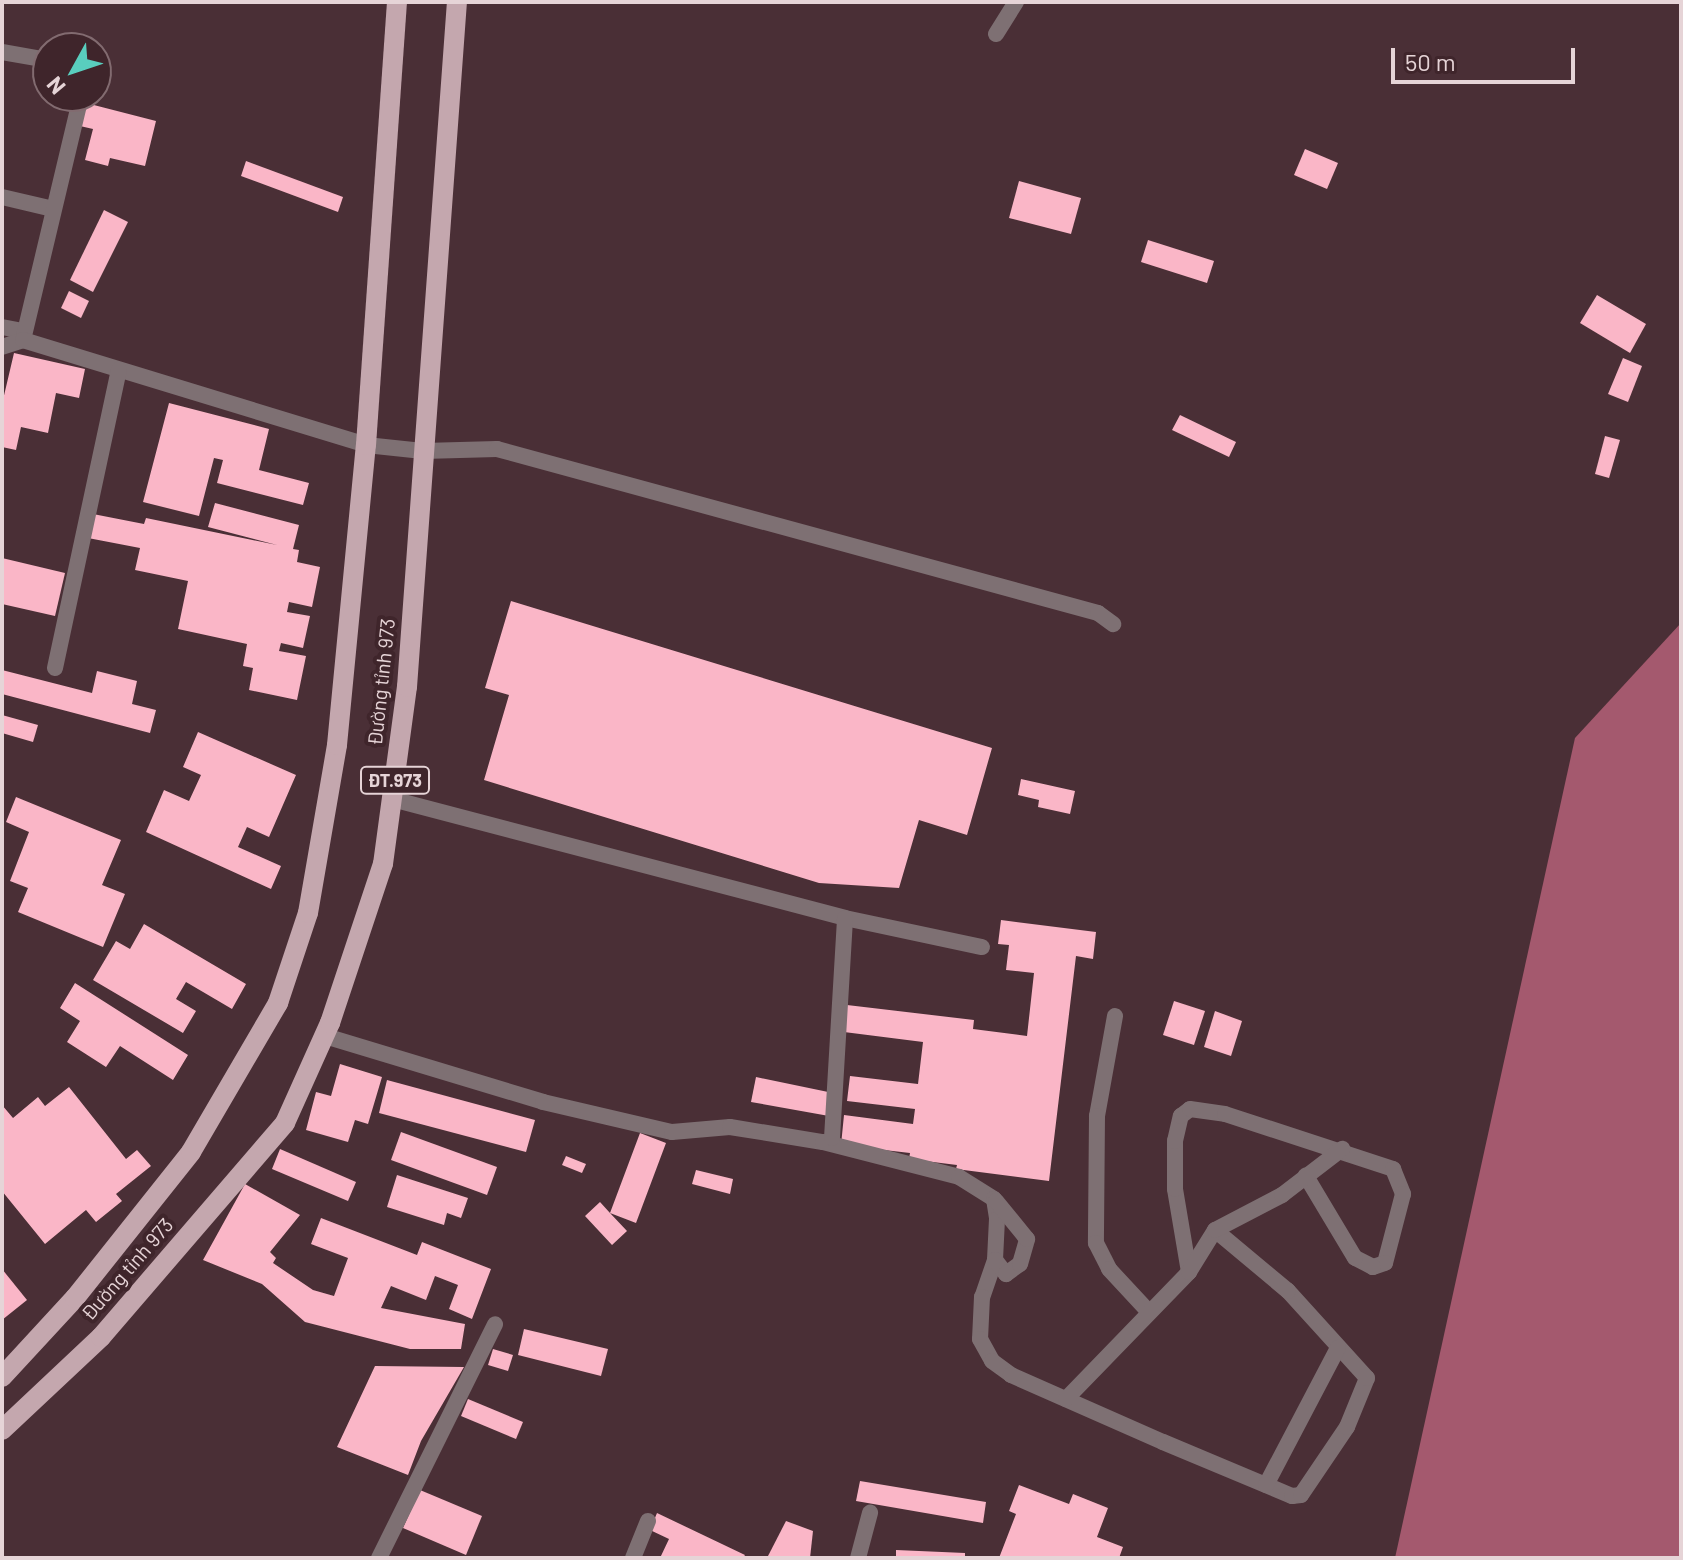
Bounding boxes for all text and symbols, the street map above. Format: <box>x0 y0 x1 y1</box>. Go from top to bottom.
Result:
north arrow <box>32 32 112 112</box>
scale bar <box>1395 32 1579 82</box>
text: 50 m <box>1405 47 1456 76</box>
text: N <box>40 72 70 100</box>
street label: Đường tỉnh 973 <box>362 617 400 747</box>
road number: ĐT.973 <box>359 766 431 794</box>
street label: Đường tỉnh 973 <box>76 1213 178 1325</box>

